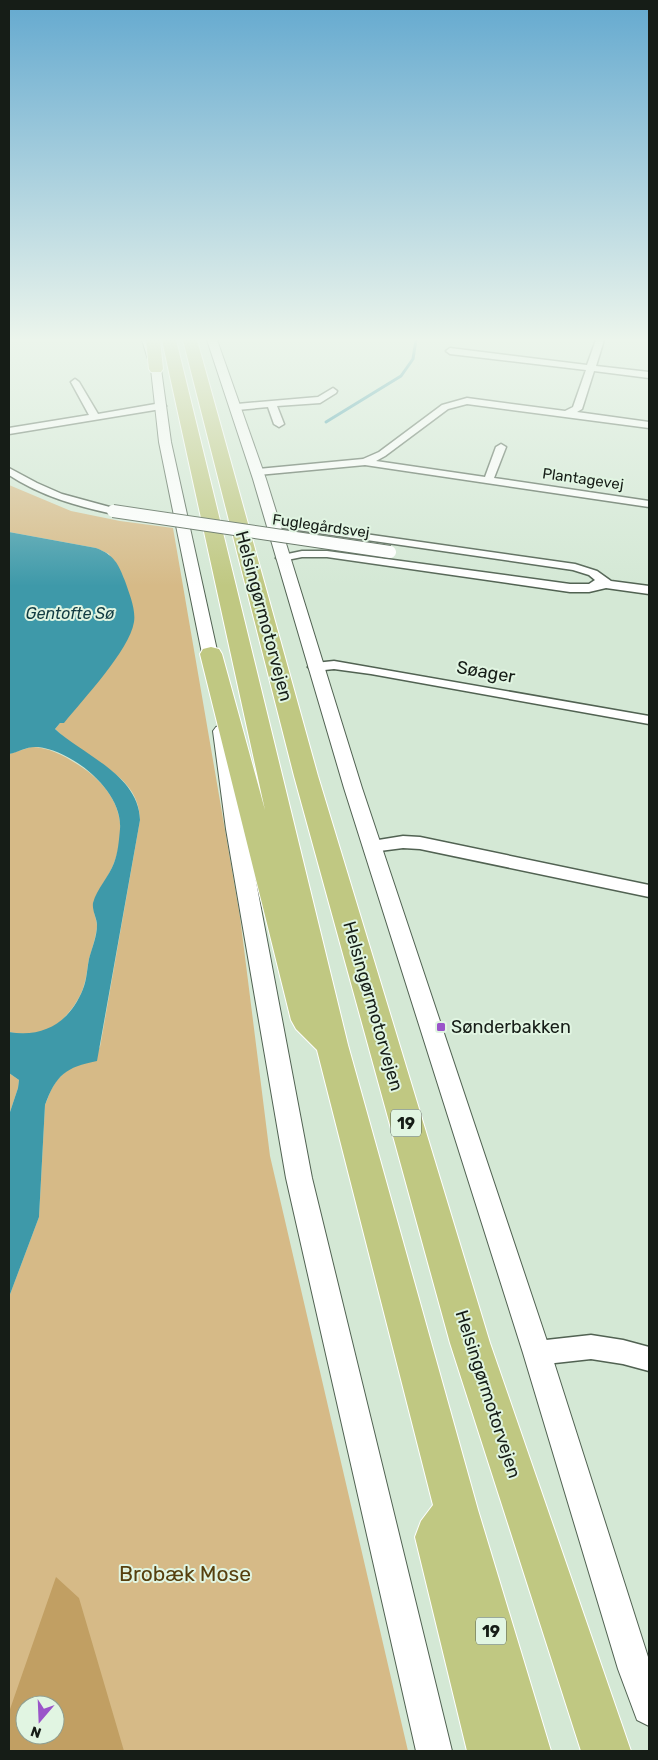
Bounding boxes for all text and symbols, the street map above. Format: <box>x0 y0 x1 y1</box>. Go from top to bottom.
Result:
street label: Plantagevej <box>541 464 625 494</box>
street label: Fuglegårdsvej <box>271 510 371 542</box>
street label: Helsingørmotorvejen <box>231 528 297 704</box>
water label: Gentofte Sø <box>26 604 115 623</box>
street label: Søager <box>455 656 517 688</box>
street label: Helsingørmotorvejen <box>338 919 408 1093</box>
place label: Sønderbakken <box>451 1016 571 1038</box>
marker: Sønderbakken <box>435 1021 447 1033</box>
road number: 19 <box>391 1110 421 1136</box>
street label: Helsingørmotorvejen <box>450 1307 526 1481</box>
park label: Brobæk Mose <box>119 1561 251 1586</box>
road number: 19 <box>476 1618 506 1644</box>
north arrow <box>15 1695 65 1745</box>
text: N <box>28 1722 43 1741</box>

